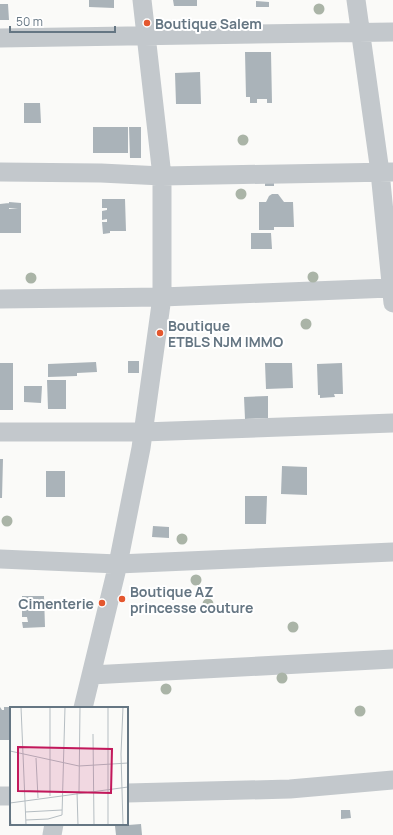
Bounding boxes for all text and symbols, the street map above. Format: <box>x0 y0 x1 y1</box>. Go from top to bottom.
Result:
scale bar <box>10 8 115 34</box>
text: 50 m <box>16 13 43 30</box>
place label: Boutique Salem <box>155 14 262 33</box>
marker: Boutique Salem <box>142 18 152 28</box>
place label: Boutique ETBLS NJM IMMO <box>168 316 284 351</box>
marker: Boutique ETBLS NJM IMMO <box>155 328 165 338</box>
place label: Boutique AZ princesse couture <box>130 582 253 617</box>
place label: Cimenterie <box>18 594 94 613</box>
marker: Boutique AZ princesse couture <box>117 594 127 604</box>
marker: Cimenterie <box>97 598 107 608</box>
inset map <box>10 707 128 825</box>

